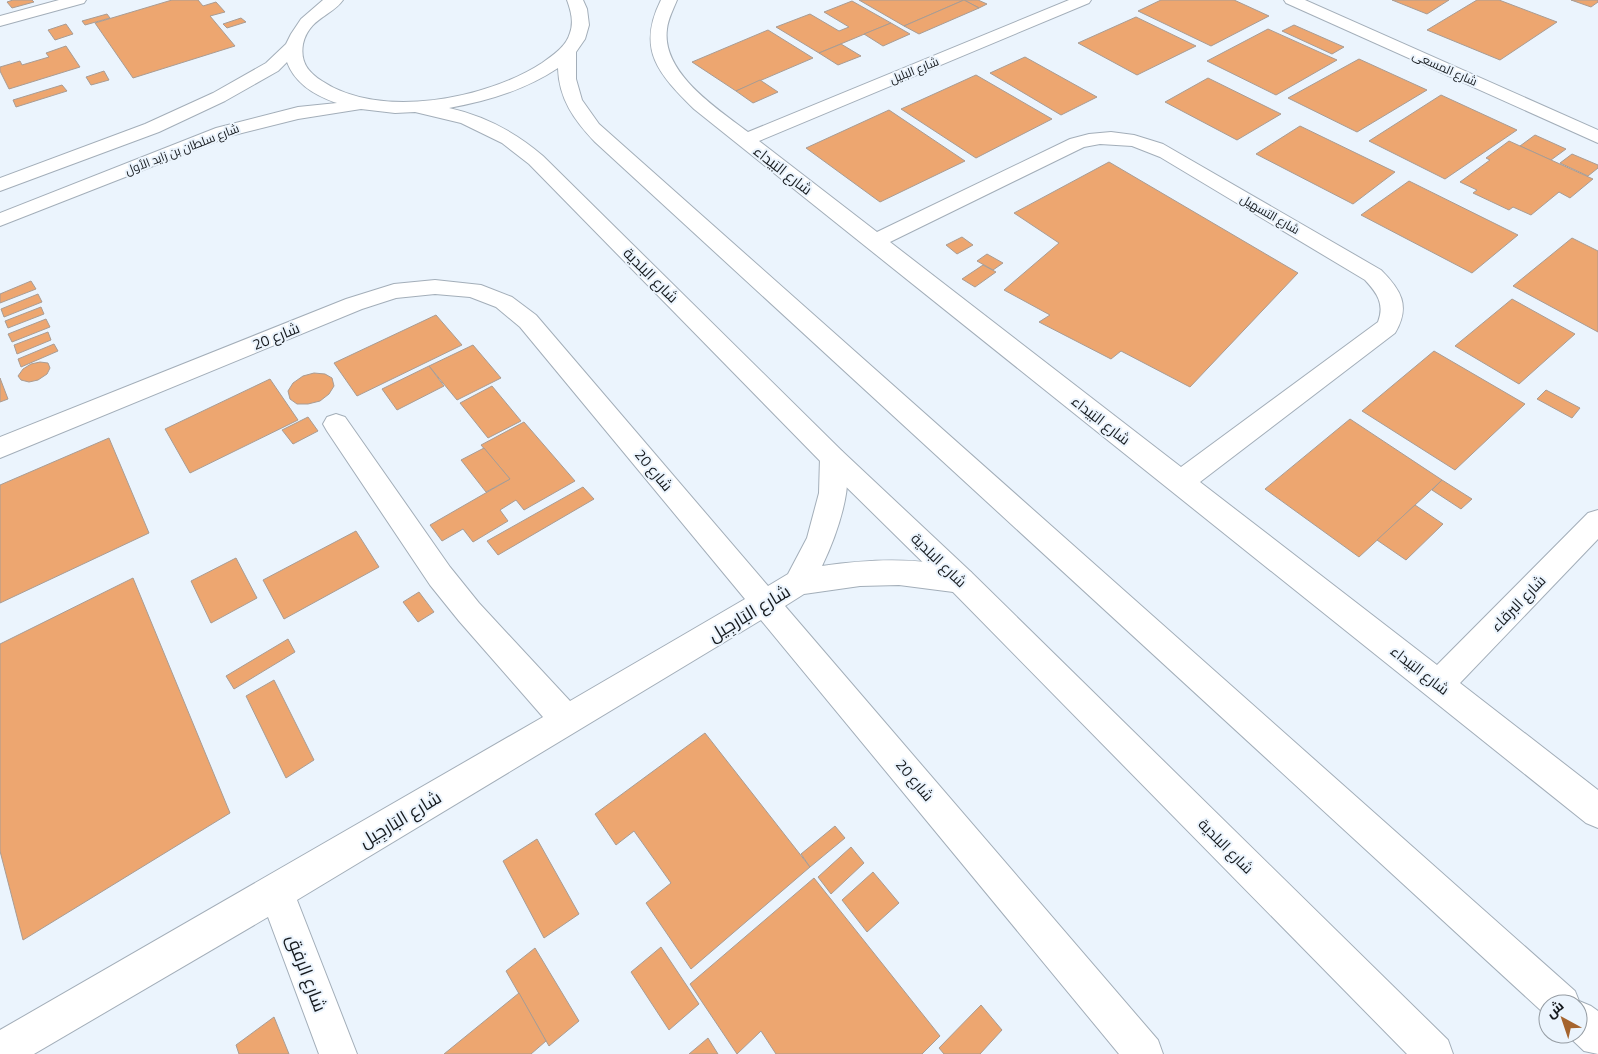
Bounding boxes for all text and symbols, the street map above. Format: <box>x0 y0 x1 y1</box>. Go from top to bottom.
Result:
street label: شارع المسعى <box>1410 45 1480 91</box>
street label: شارع البليل <box>887 52 942 88</box>
street label: شارع سلطان بن زايد الأول <box>122 118 242 180</box>
street label: شارع البَيداء <box>749 140 817 200</box>
street label: شارع التسهيل <box>1237 189 1303 239</box>
street label: شارع البلدية <box>618 242 684 308</box>
street label: شارع 20 <box>249 316 303 356</box>
street label: شارع البَيداء <box>1067 390 1135 450</box>
street label: شارع 20 <box>629 444 679 496</box>
street label: شارع البلدية <box>906 527 972 593</box>
street label: شارع البرقاء <box>1485 569 1551 637</box>
street label: شارع البَارجِيل <box>703 578 795 648</box>
street label: شارع البَيداء <box>1386 640 1454 700</box>
street label: شارع 20 <box>890 754 940 806</box>
street label: شارع البَارجِيل <box>354 784 446 854</box>
street label: شارع البلدية <box>1193 813 1259 879</box>
street label: شارع الرفق <box>280 930 334 1016</box>
north arrow <box>1538 994 1588 1044</box>
text: ش <box>1541 995 1568 1022</box>

